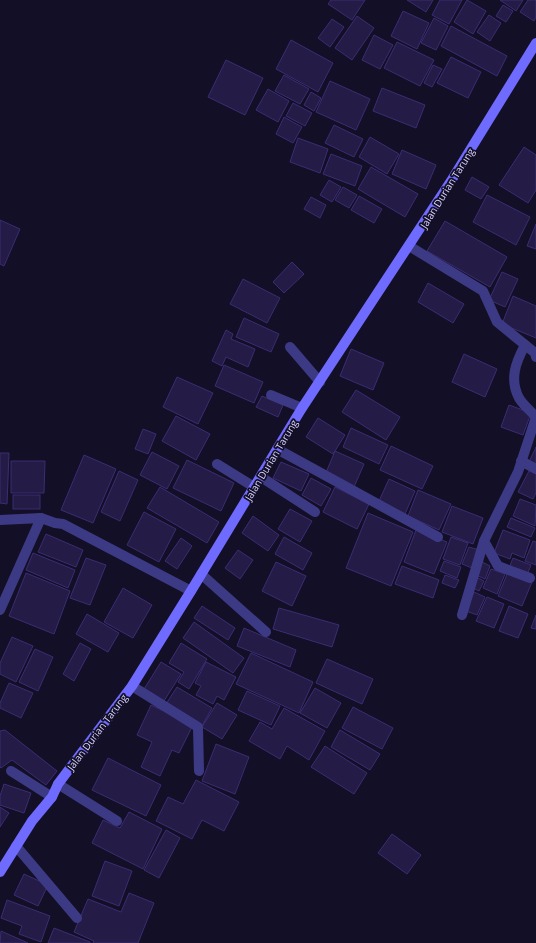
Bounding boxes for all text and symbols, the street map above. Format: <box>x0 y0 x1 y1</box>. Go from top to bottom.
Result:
street label: Jalan Durian Tarung <box>416 145 478 232</box>
street label: Jalan Durian Tarung <box>241 416 301 504</box>
street label: Jalan Durian Tarung <box>63 691 131 774</box>

